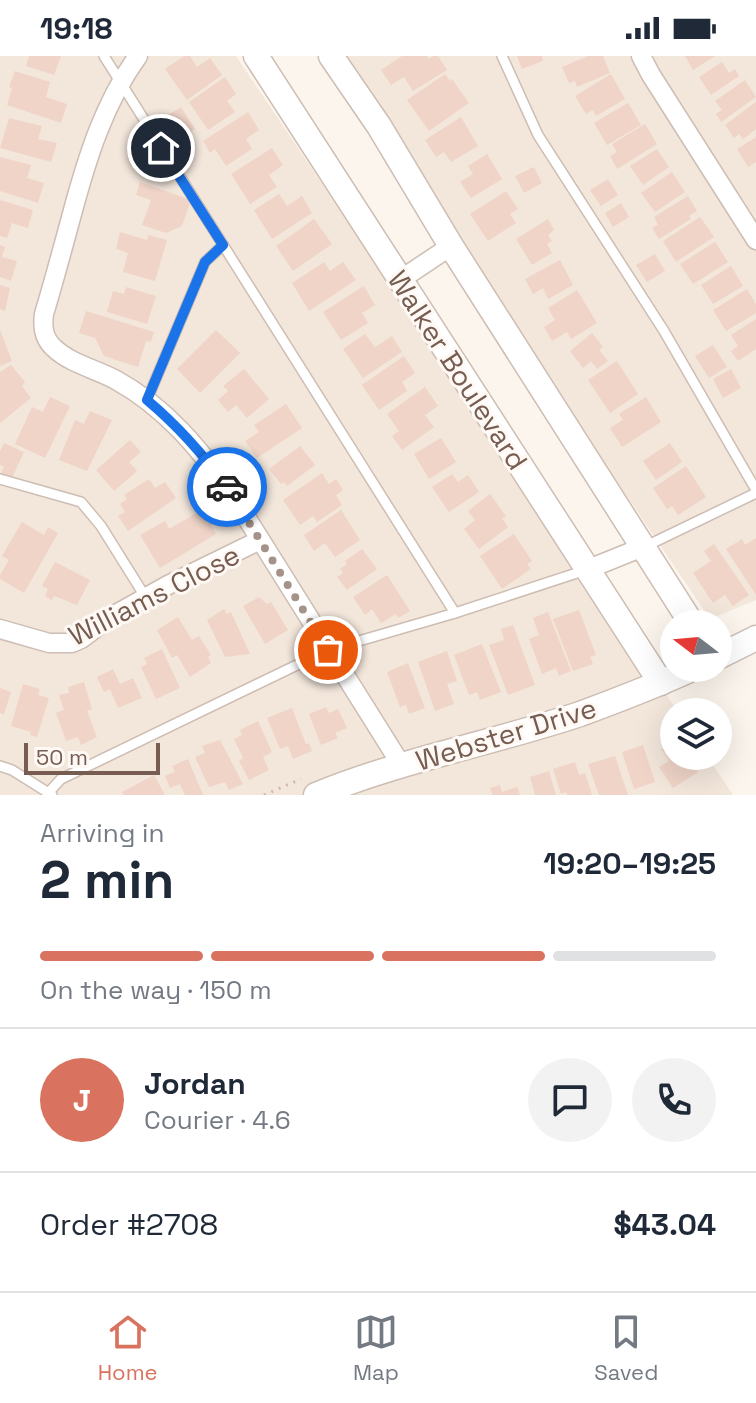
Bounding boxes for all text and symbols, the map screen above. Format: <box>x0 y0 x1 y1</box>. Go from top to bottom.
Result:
text: 19:18 <box>40 9 113 48</box>
pin <box>127 114 195 182</box>
icon: home <box>139 126 183 170</box>
street label: Walker Boulevard <box>380 264 536 476</box>
courier <box>187 447 267 527</box>
icon: car <box>205 465 249 509</box>
street label: Williams Close <box>62 536 246 654</box>
north arrow <box>660 610 732 682</box>
map controls <box>660 610 732 770</box>
pin <box>294 616 362 684</box>
icon: bag <box>306 628 350 672</box>
street label: Webster Drive <box>411 689 601 779</box>
button: layers <box>660 698 732 770</box>
scale bar <box>24 739 160 775</box>
text: 50 m <box>36 743 88 771</box>
text: Arriving in <box>40 816 164 850</box>
text: 19:20–19:25 <box>543 844 716 883</box>
text: 2 min <box>40 847 174 913</box>
text: On the way · 150 m <box>40 973 272 1007</box>
button: chat <box>528 1058 612 1142</box>
button: phone <box>632 1058 716 1142</box>
text: Jordan <box>144 1064 246 1103</box>
text: J <box>73 1081 91 1120</box>
text: Courier · 4.6 <box>144 1103 291 1137</box>
text: Order #2708 <box>40 1205 218 1244</box>
text: $43.04 <box>613 1205 716 1244</box>
tab: Home <box>98 1310 158 1386</box>
tab: Map <box>353 1310 399 1386</box>
tab: Saved <box>594 1310 658 1386</box>

